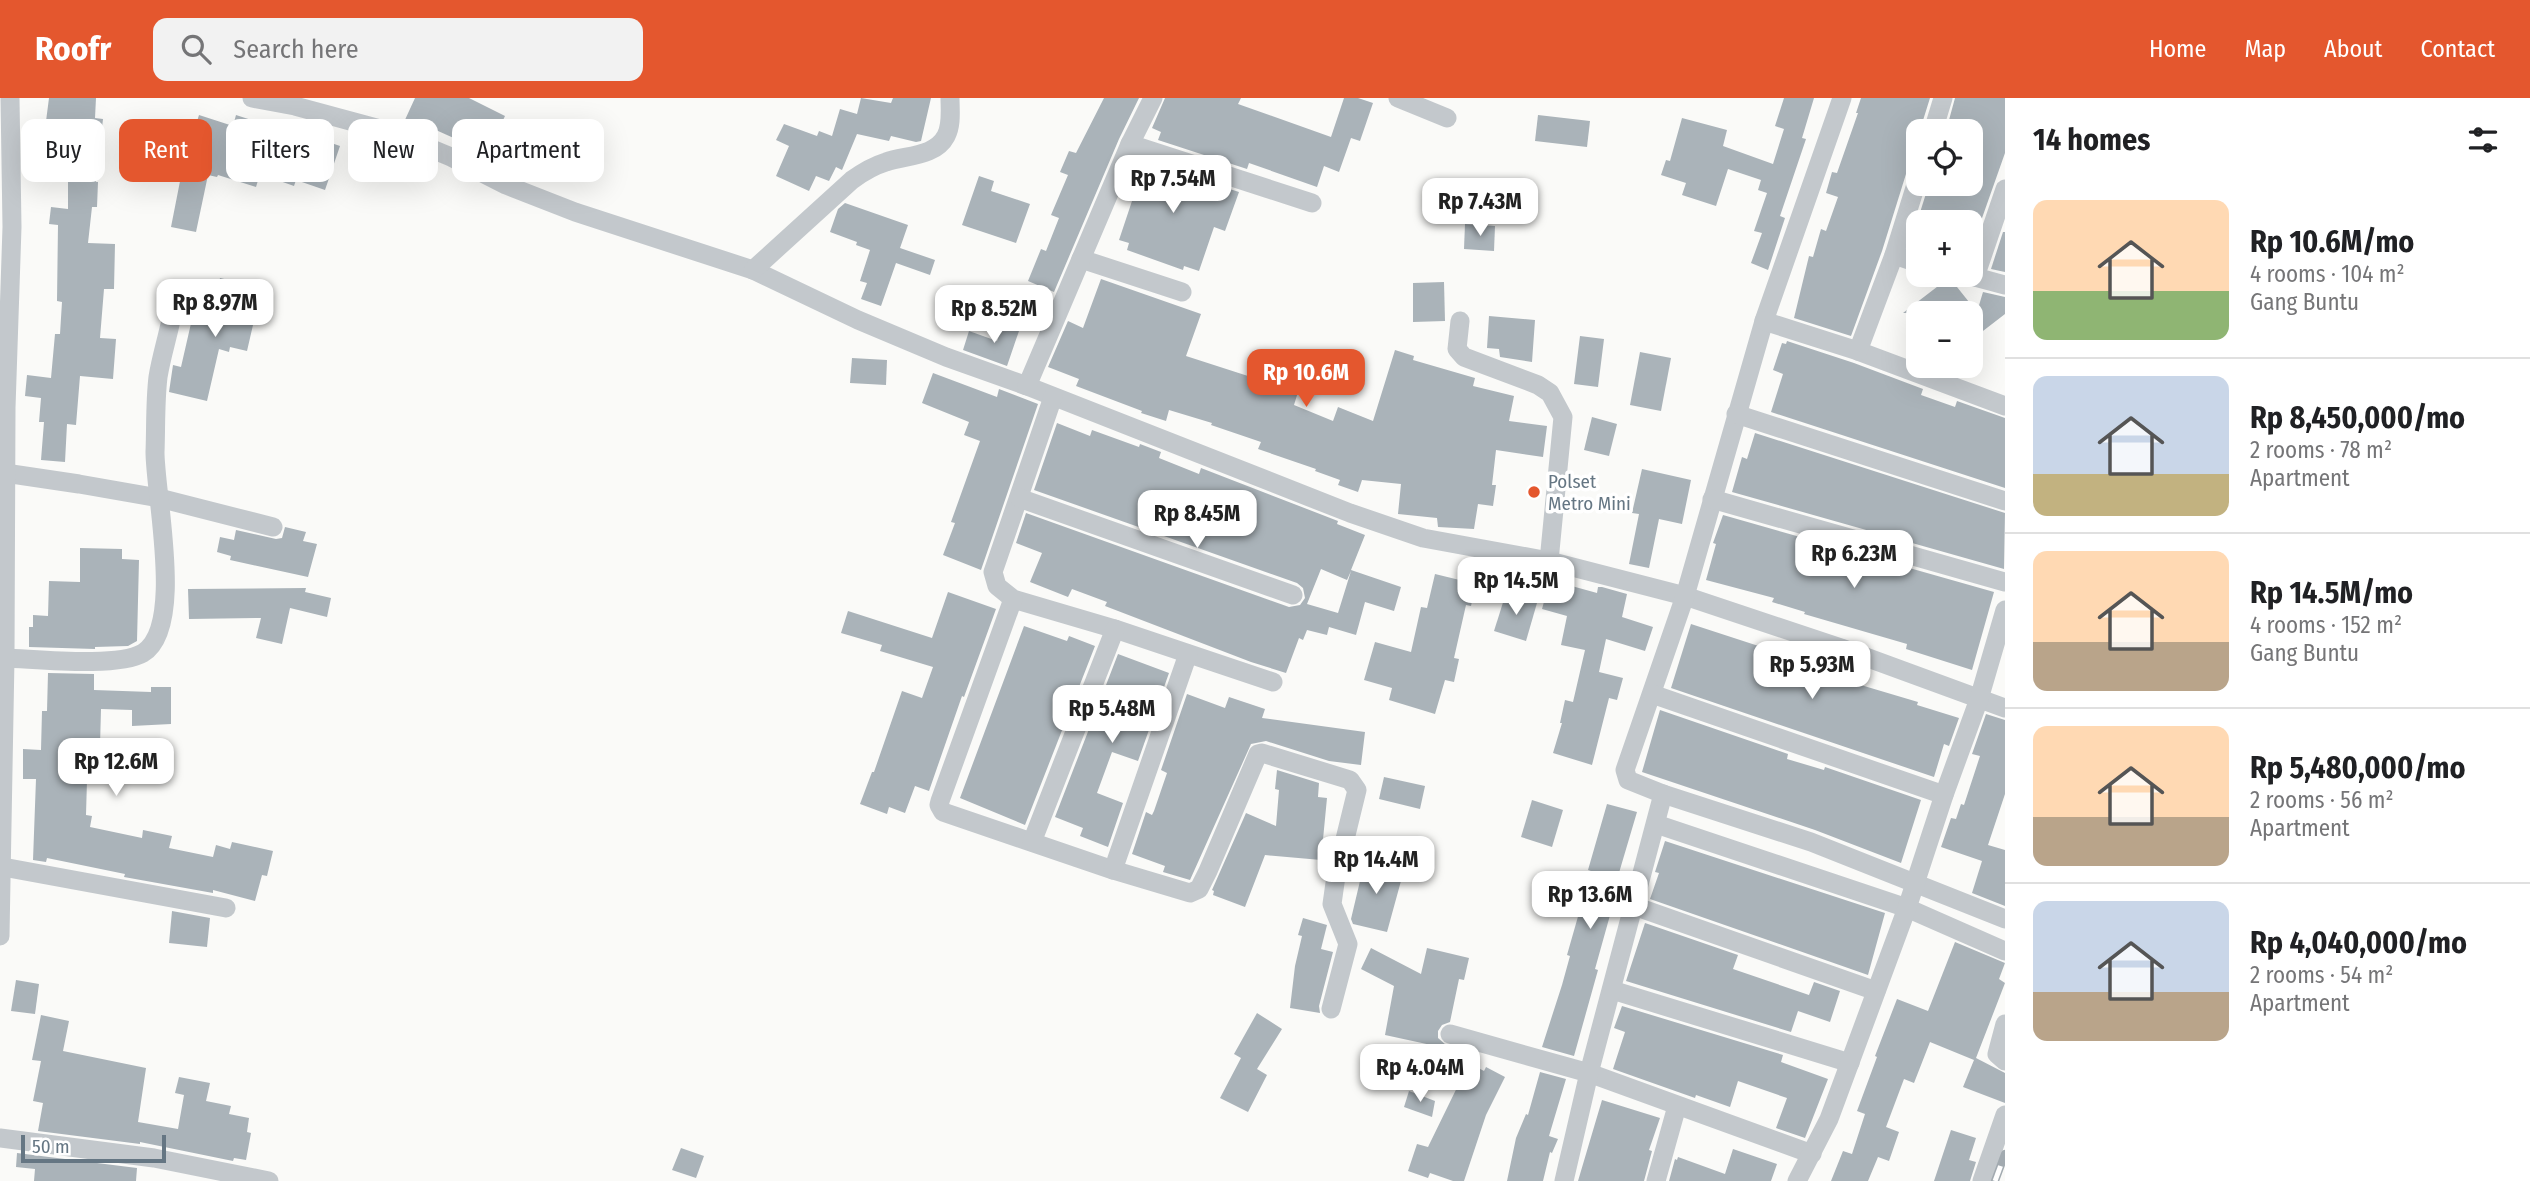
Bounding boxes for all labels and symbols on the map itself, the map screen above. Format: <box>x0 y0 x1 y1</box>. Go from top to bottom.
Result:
pin: Rp 7.54M <box>1101 156 1245 215</box>
pin: Rp 7.43M <box>1408 178 1552 238</box>
pin: Rp 8.97M <box>143 280 287 339</box>
pin: Rp 8.52M <box>922 286 1066 345</box>
pin: Rp 10.6M <box>1234 350 1378 409</box>
place label: Polset Metro Mini <box>1548 470 1631 515</box>
marker: Polset Metro Mini <box>1526 484 1542 500</box>
pin: Rp 8.45M <box>1125 490 1269 550</box>
pin: Rp 6.23M <box>1782 531 1926 590</box>
pin: Rp 14.5M <box>1444 558 1588 617</box>
pin: Rp 5.93M <box>1740 642 1884 701</box>
pin: Rp 5.48M <box>1040 686 1184 745</box>
pin: Rp 12.6M <box>44 738 188 798</box>
pin: Rp 14.4M <box>1304 836 1448 896</box>
pin: Rp 13.6M <box>1518 872 1662 931</box>
pin: Rp 4.04M <box>1348 1044 1492 1104</box>
scale bar <box>21 1132 166 1164</box>

